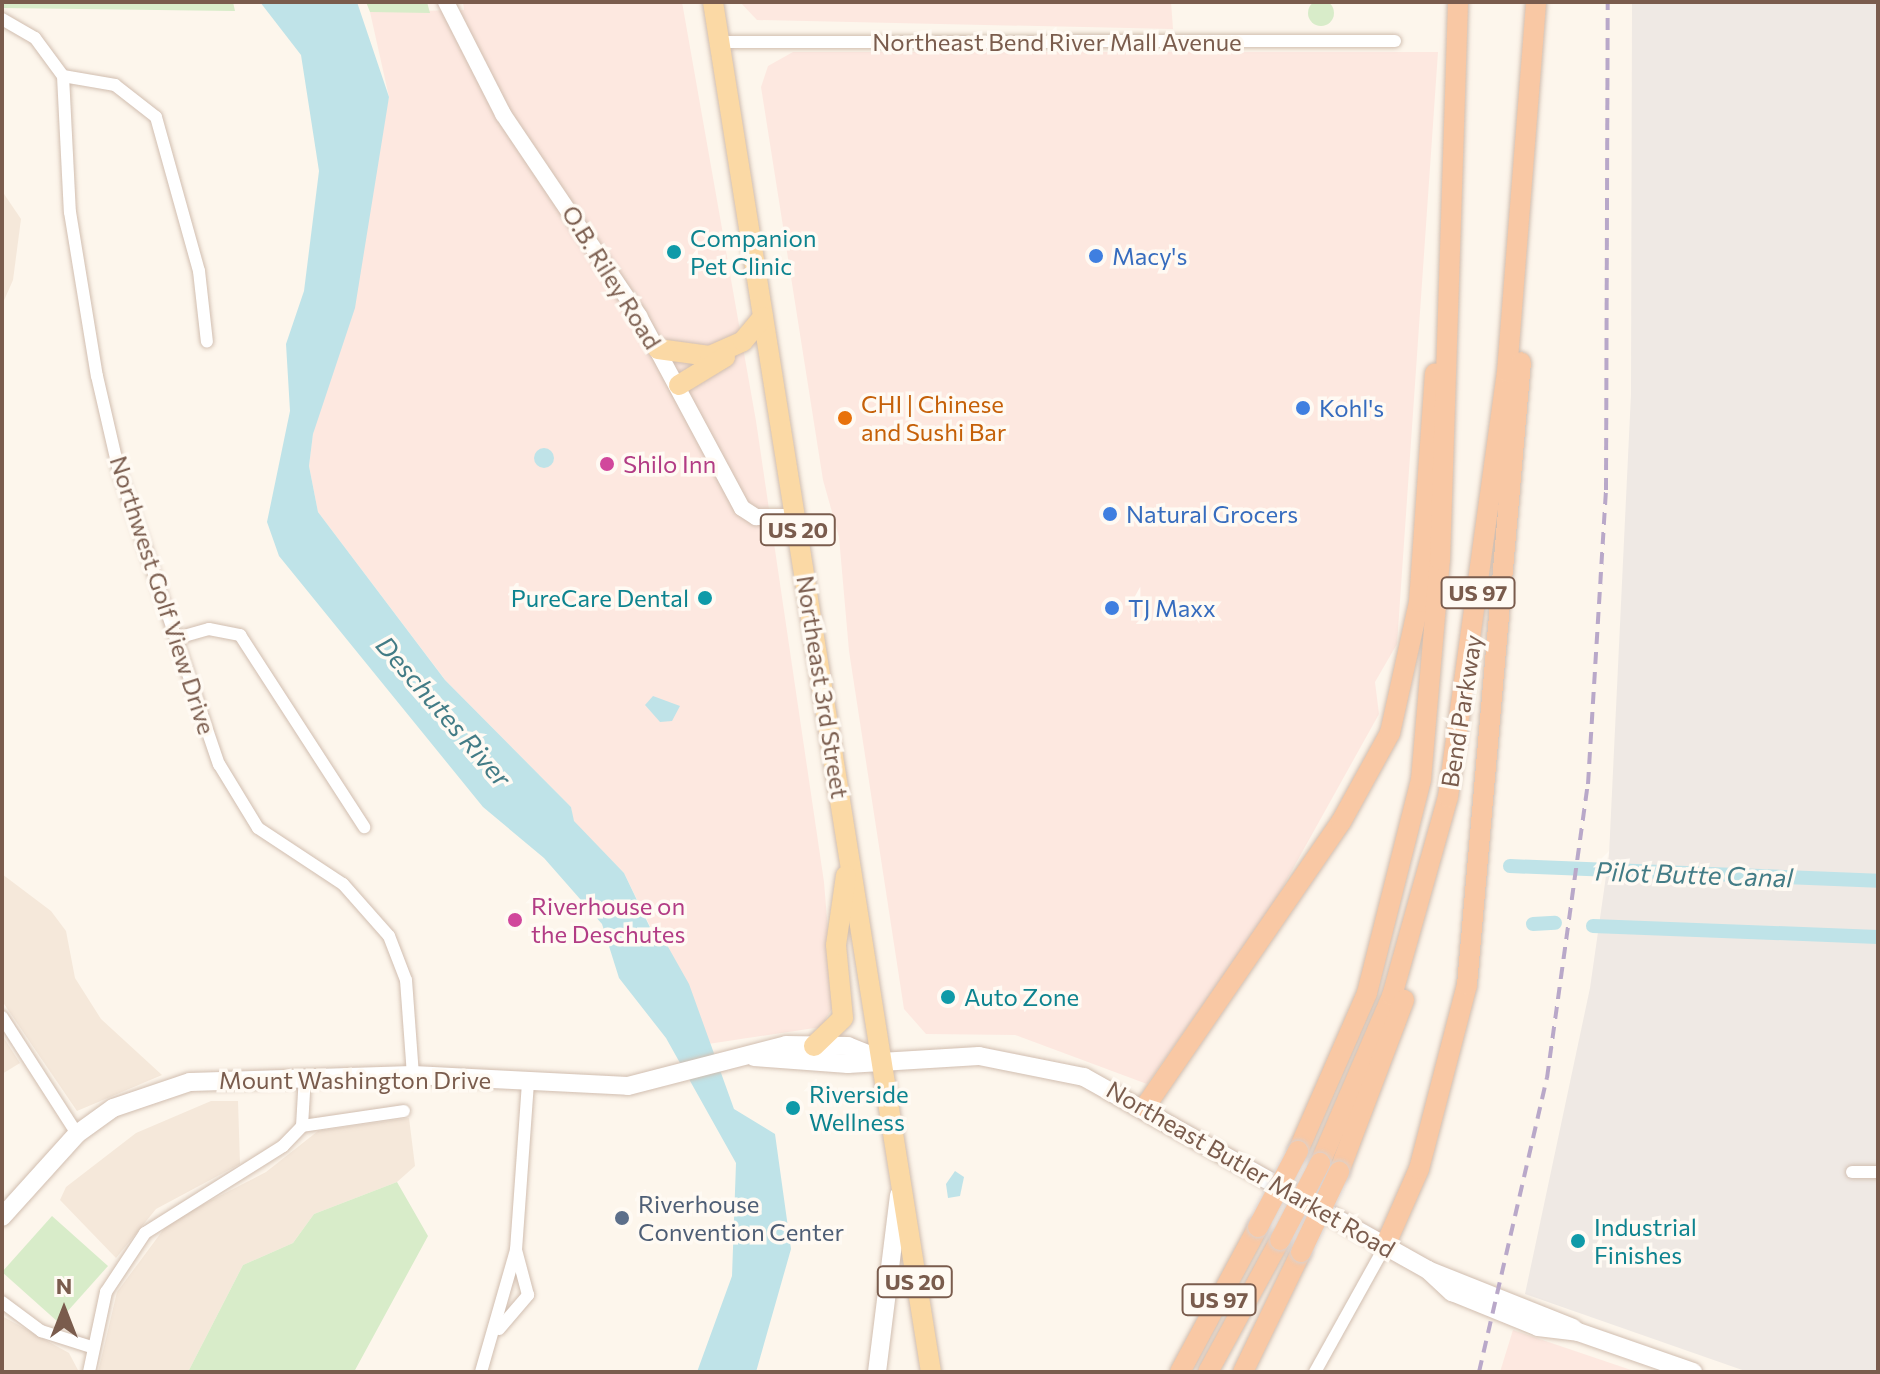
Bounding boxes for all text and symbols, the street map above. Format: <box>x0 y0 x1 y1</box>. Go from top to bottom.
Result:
street label: Northeast Bend River Mall Avenue <box>872 28 1242 56</box>
street label: O.B. Riley Road <box>556 200 668 354</box>
place label: Companion Pet Clinic <box>690 224 816 280</box>
place label: Macy's <box>1112 242 1187 270</box>
marker: Companion Pet Clinic <box>665 243 683 261</box>
marker: Macy's <box>1087 247 1105 265</box>
place label: CHI | Chinese and Sushi Bar <box>861 390 1006 446</box>
place label: Kohl's <box>1319 394 1384 422</box>
marker: Kohl's <box>1294 399 1312 417</box>
marker: CHI | Chinese and Sushi Bar <box>836 409 854 427</box>
place label: Shilo Inn <box>623 450 716 478</box>
street label: Northwest Golf View Drive <box>104 452 222 738</box>
marker: Shilo Inn <box>598 455 616 473</box>
place label: Natural Grocers <box>1126 500 1298 528</box>
marker: Natural Grocers <box>1101 505 1119 523</box>
road number: US 20 <box>758 512 838 548</box>
street label: Northeast 3rd Street <box>791 573 855 801</box>
road number: US 97 <box>1440 575 1516 611</box>
place label: PureCare Dental <box>511 584 689 612</box>
marker: PureCare Dental <box>696 589 714 607</box>
place label: TJ Maxx <box>1128 594 1216 622</box>
marker: TJ Maxx <box>1103 599 1121 617</box>
water label: Deschutes River <box>370 629 518 793</box>
street label: Bend Parkway <box>1435 633 1487 789</box>
water label: Pilot Butte Canal <box>1595 855 1793 893</box>
place label: Riverhouse on the Deschutes <box>531 892 685 948</box>
marker: Riverhouse on the Deschutes <box>506 911 524 929</box>
place label: Auto Zone <box>964 983 1079 1011</box>
marker: Auto Zone <box>939 988 957 1006</box>
street label: Mount Washington Drive <box>219 1066 491 1094</box>
street label: Northeast Butler Market Road <box>1102 1075 1400 1263</box>
place label: Riverside Wellness <box>809 1080 909 1136</box>
marker: Riverside Wellness <box>784 1099 802 1117</box>
place label: Riverhouse Convention Center <box>638 1190 844 1246</box>
marker: Riverhouse Convention Center <box>613 1209 631 1227</box>
place label: Industrial Finishes <box>1594 1213 1697 1269</box>
marker: Industrial Finishes <box>1569 1232 1587 1250</box>
road number: US 20 <box>875 1264 955 1300</box>
north arrow <box>24 1270 104 1350</box>
text: N <box>56 1272 72 1299</box>
road number: US 97 <box>1181 1282 1257 1318</box>

